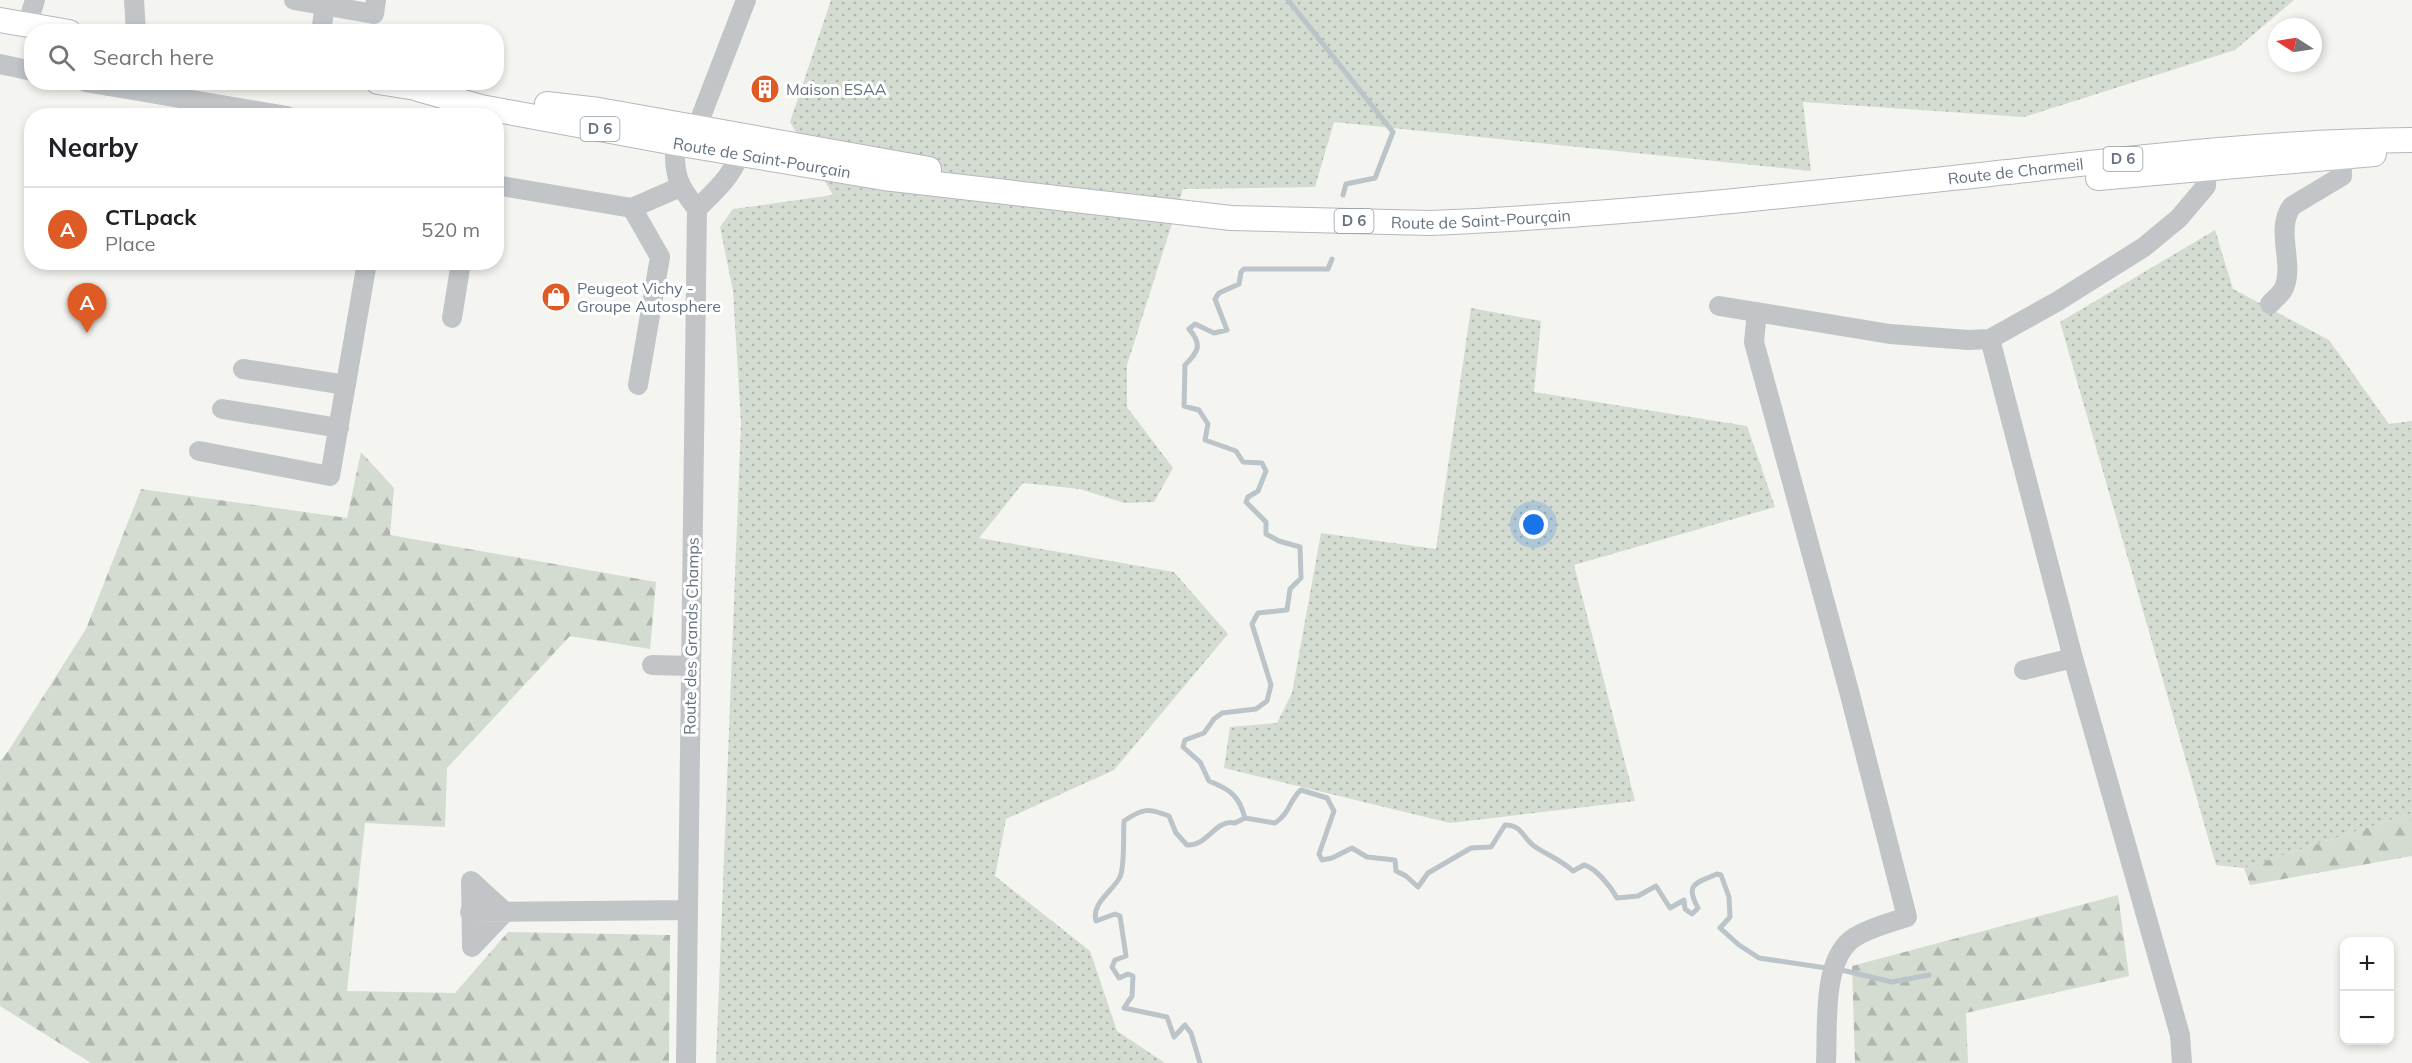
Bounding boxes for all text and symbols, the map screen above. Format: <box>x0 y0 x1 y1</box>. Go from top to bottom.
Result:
north arrow <box>2268 18 2322 72</box>
search box <box>24 24 504 90</box>
icon: search <box>45 41 78 74</box>
text: Search here <box>93 43 214 71</box>
building icon: Maison ESAA <box>749 73 781 105</box>
place label: Maison ESAA <box>786 79 887 99</box>
road number: D 6 <box>580 117 620 141</box>
text: Nearby <box>48 131 138 164</box>
street label: Route de Saint-Pourçain <box>671 133 852 182</box>
road number: D 6 <box>2104 147 2142 171</box>
street label: Route de Charmeil <box>1947 154 2084 188</box>
text: CTLpack <box>105 203 196 231</box>
street label: Route de Saint-Pourçain <box>1391 205 1571 233</box>
road number: D 6 <box>1334 209 1374 233</box>
text: A <box>60 217 75 242</box>
text: 520 m <box>421 217 480 242</box>
text: Place <box>105 231 155 256</box>
place label: Peugeot Vichy - Groupe Autosphere <box>577 278 721 316</box>
shop icon: Peugeot Vichy - Groupe Autosphere <box>540 281 572 313</box>
pin: A <box>68 284 106 333</box>
your location <box>1519 510 1548 539</box>
street label: Route des Grands Champs <box>679 537 703 735</box>
map controls <box>2340 937 2394 1045</box>
button: + <box>2340 937 2394 991</box>
button: − <box>2340 991 2394 1045</box>

